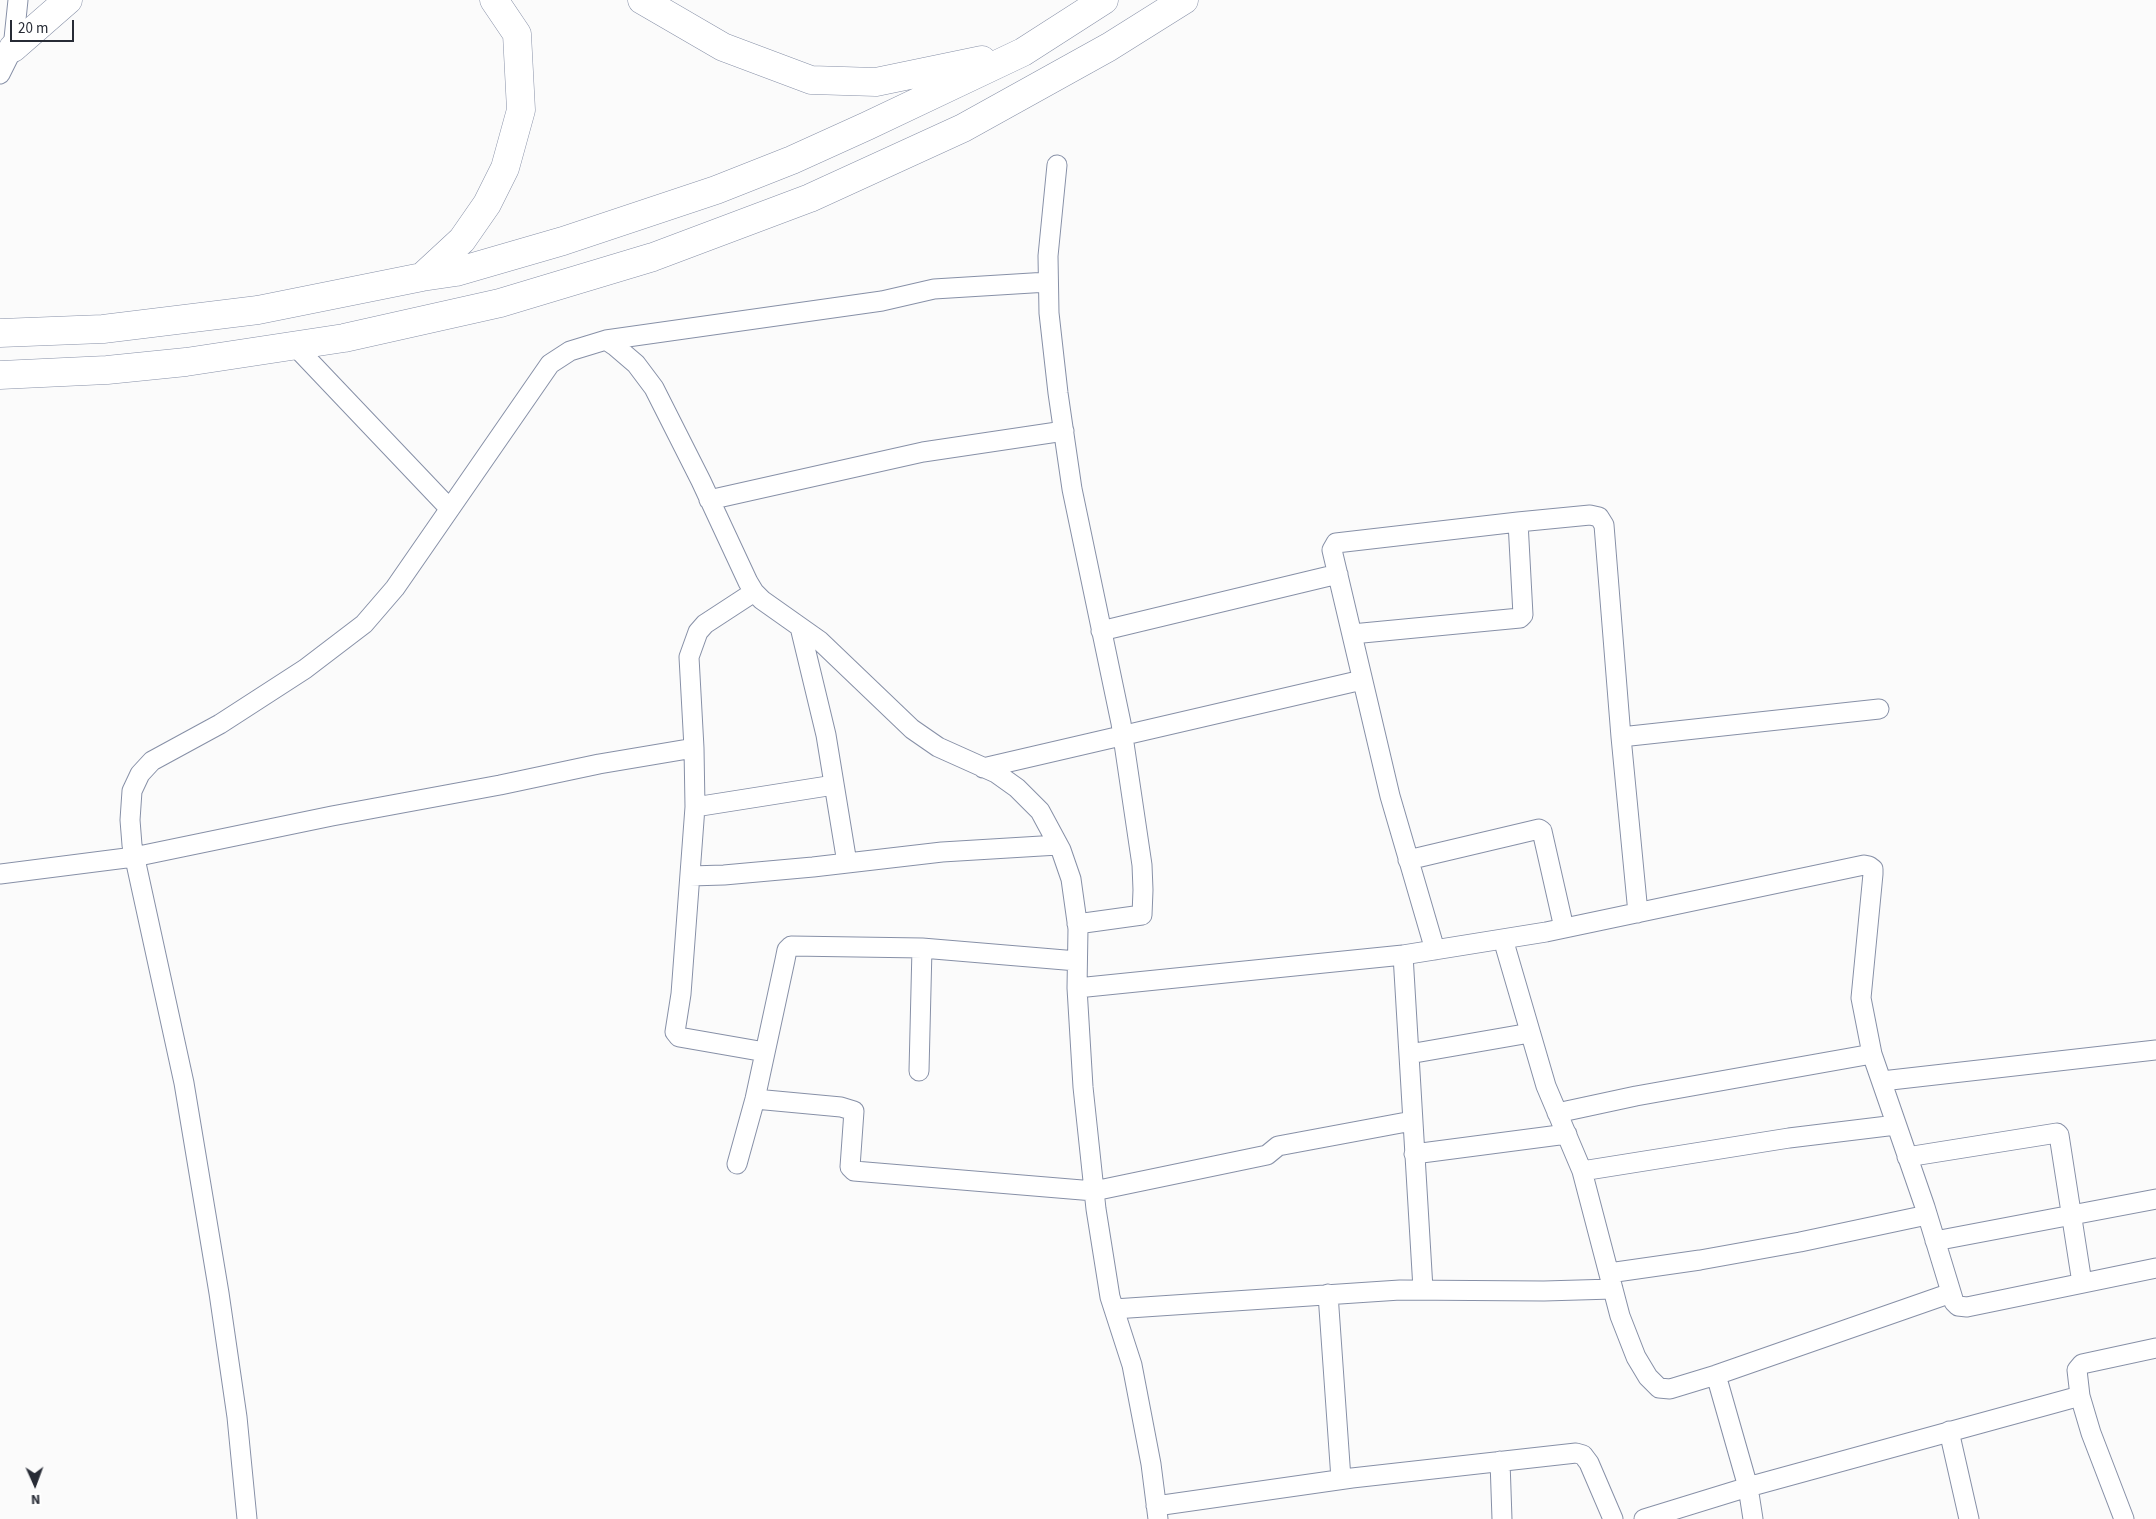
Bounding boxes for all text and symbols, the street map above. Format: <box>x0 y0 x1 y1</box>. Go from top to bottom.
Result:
scale bar <box>12 10 76 42</box>
text: 20 m <box>18 18 48 39</box>
north arrow <box>10 1459 60 1509</box>
text: N <box>31 1489 41 1509</box>

